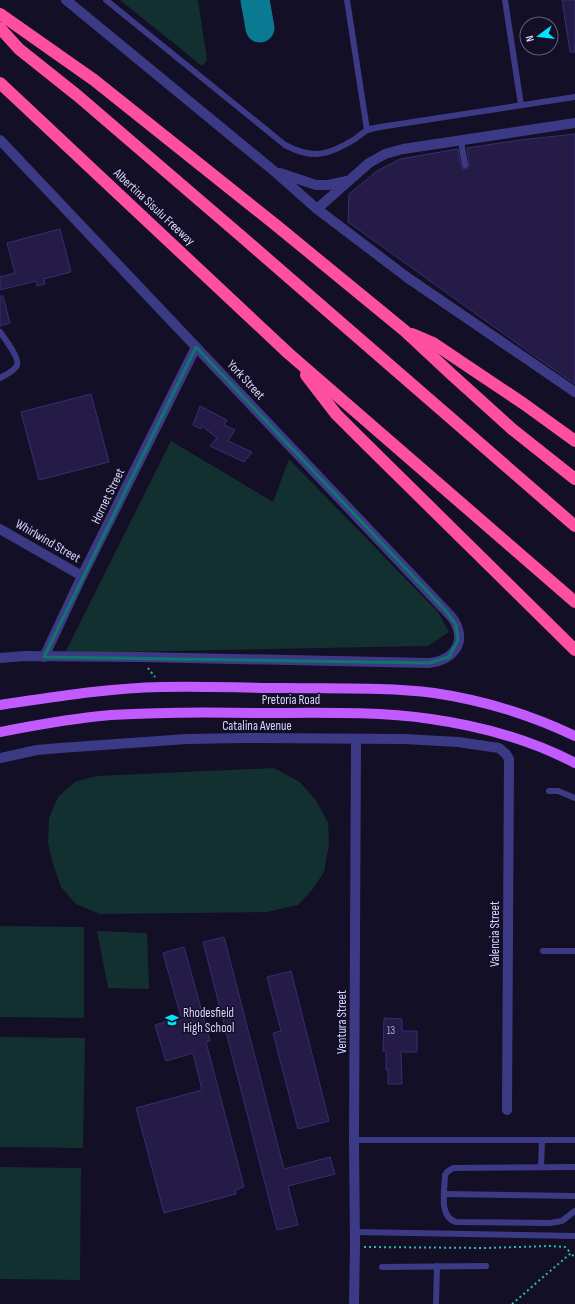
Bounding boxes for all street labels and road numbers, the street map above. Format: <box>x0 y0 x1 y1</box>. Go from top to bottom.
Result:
street label: Albertina Sisulu Freeway <box>109 164 198 249</box>
street label: York Street <box>224 357 268 403</box>
street label: Hornet Street <box>88 466 128 526</box>
street label: Whirlwind Street <box>12 516 84 566</box>
street label: Pretoria Road <box>262 692 320 708</box>
street label: Catalina Avenue <box>222 718 292 734</box>
street label: Valencia Street <box>487 901 503 967</box>
street label: Ventura Street <box>334 990 350 1054</box>

